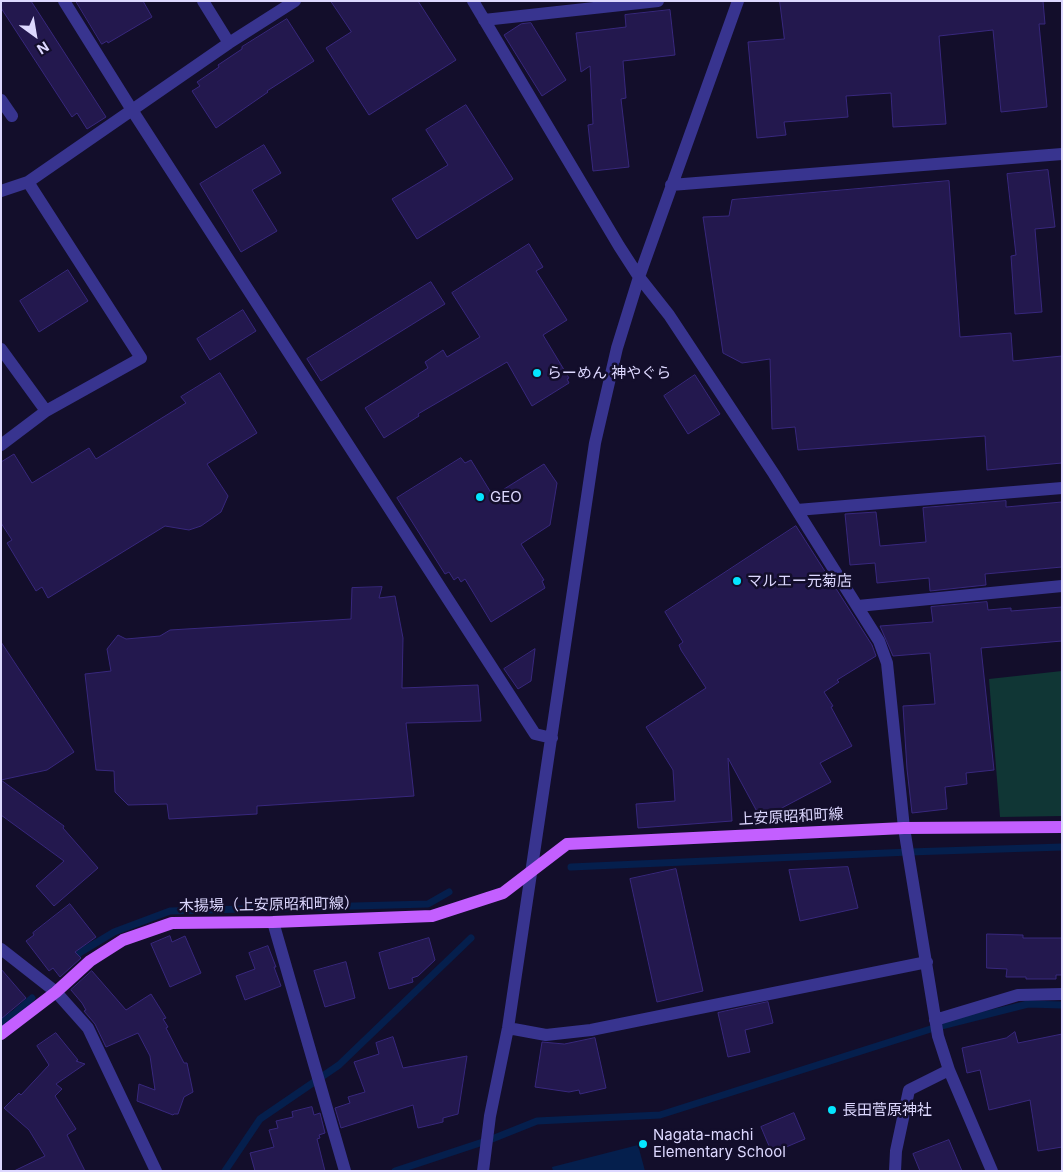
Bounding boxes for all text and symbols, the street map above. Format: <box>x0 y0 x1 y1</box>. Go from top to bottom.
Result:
north arrow <box>10 10 60 60</box>
text: N <box>34 38 52 58</box>
place label: らーめん 神やぐら <box>547 364 671 382</box>
marker: らーめん 神やぐら <box>531 367 543 379</box>
place label: GEO <box>490 488 522 506</box>
marker: GEO <box>474 491 486 503</box>
place label: マルエー元菊店 <box>747 572 852 590</box>
marker: マルエー元菊店 <box>731 575 743 587</box>
street label: 上安原昭和町線 <box>738 805 844 829</box>
street label: 木揚場（上安原昭和町線） <box>179 894 359 916</box>
place label: 長田菅原神社 <box>842 1101 932 1119</box>
marker: 長田菅原神社 <box>826 1104 838 1116</box>
place label: Nagata-machi Elementary School <box>653 1126 786 1161</box>
marker: Nagata-machi Elementary School <box>637 1138 649 1150</box>

